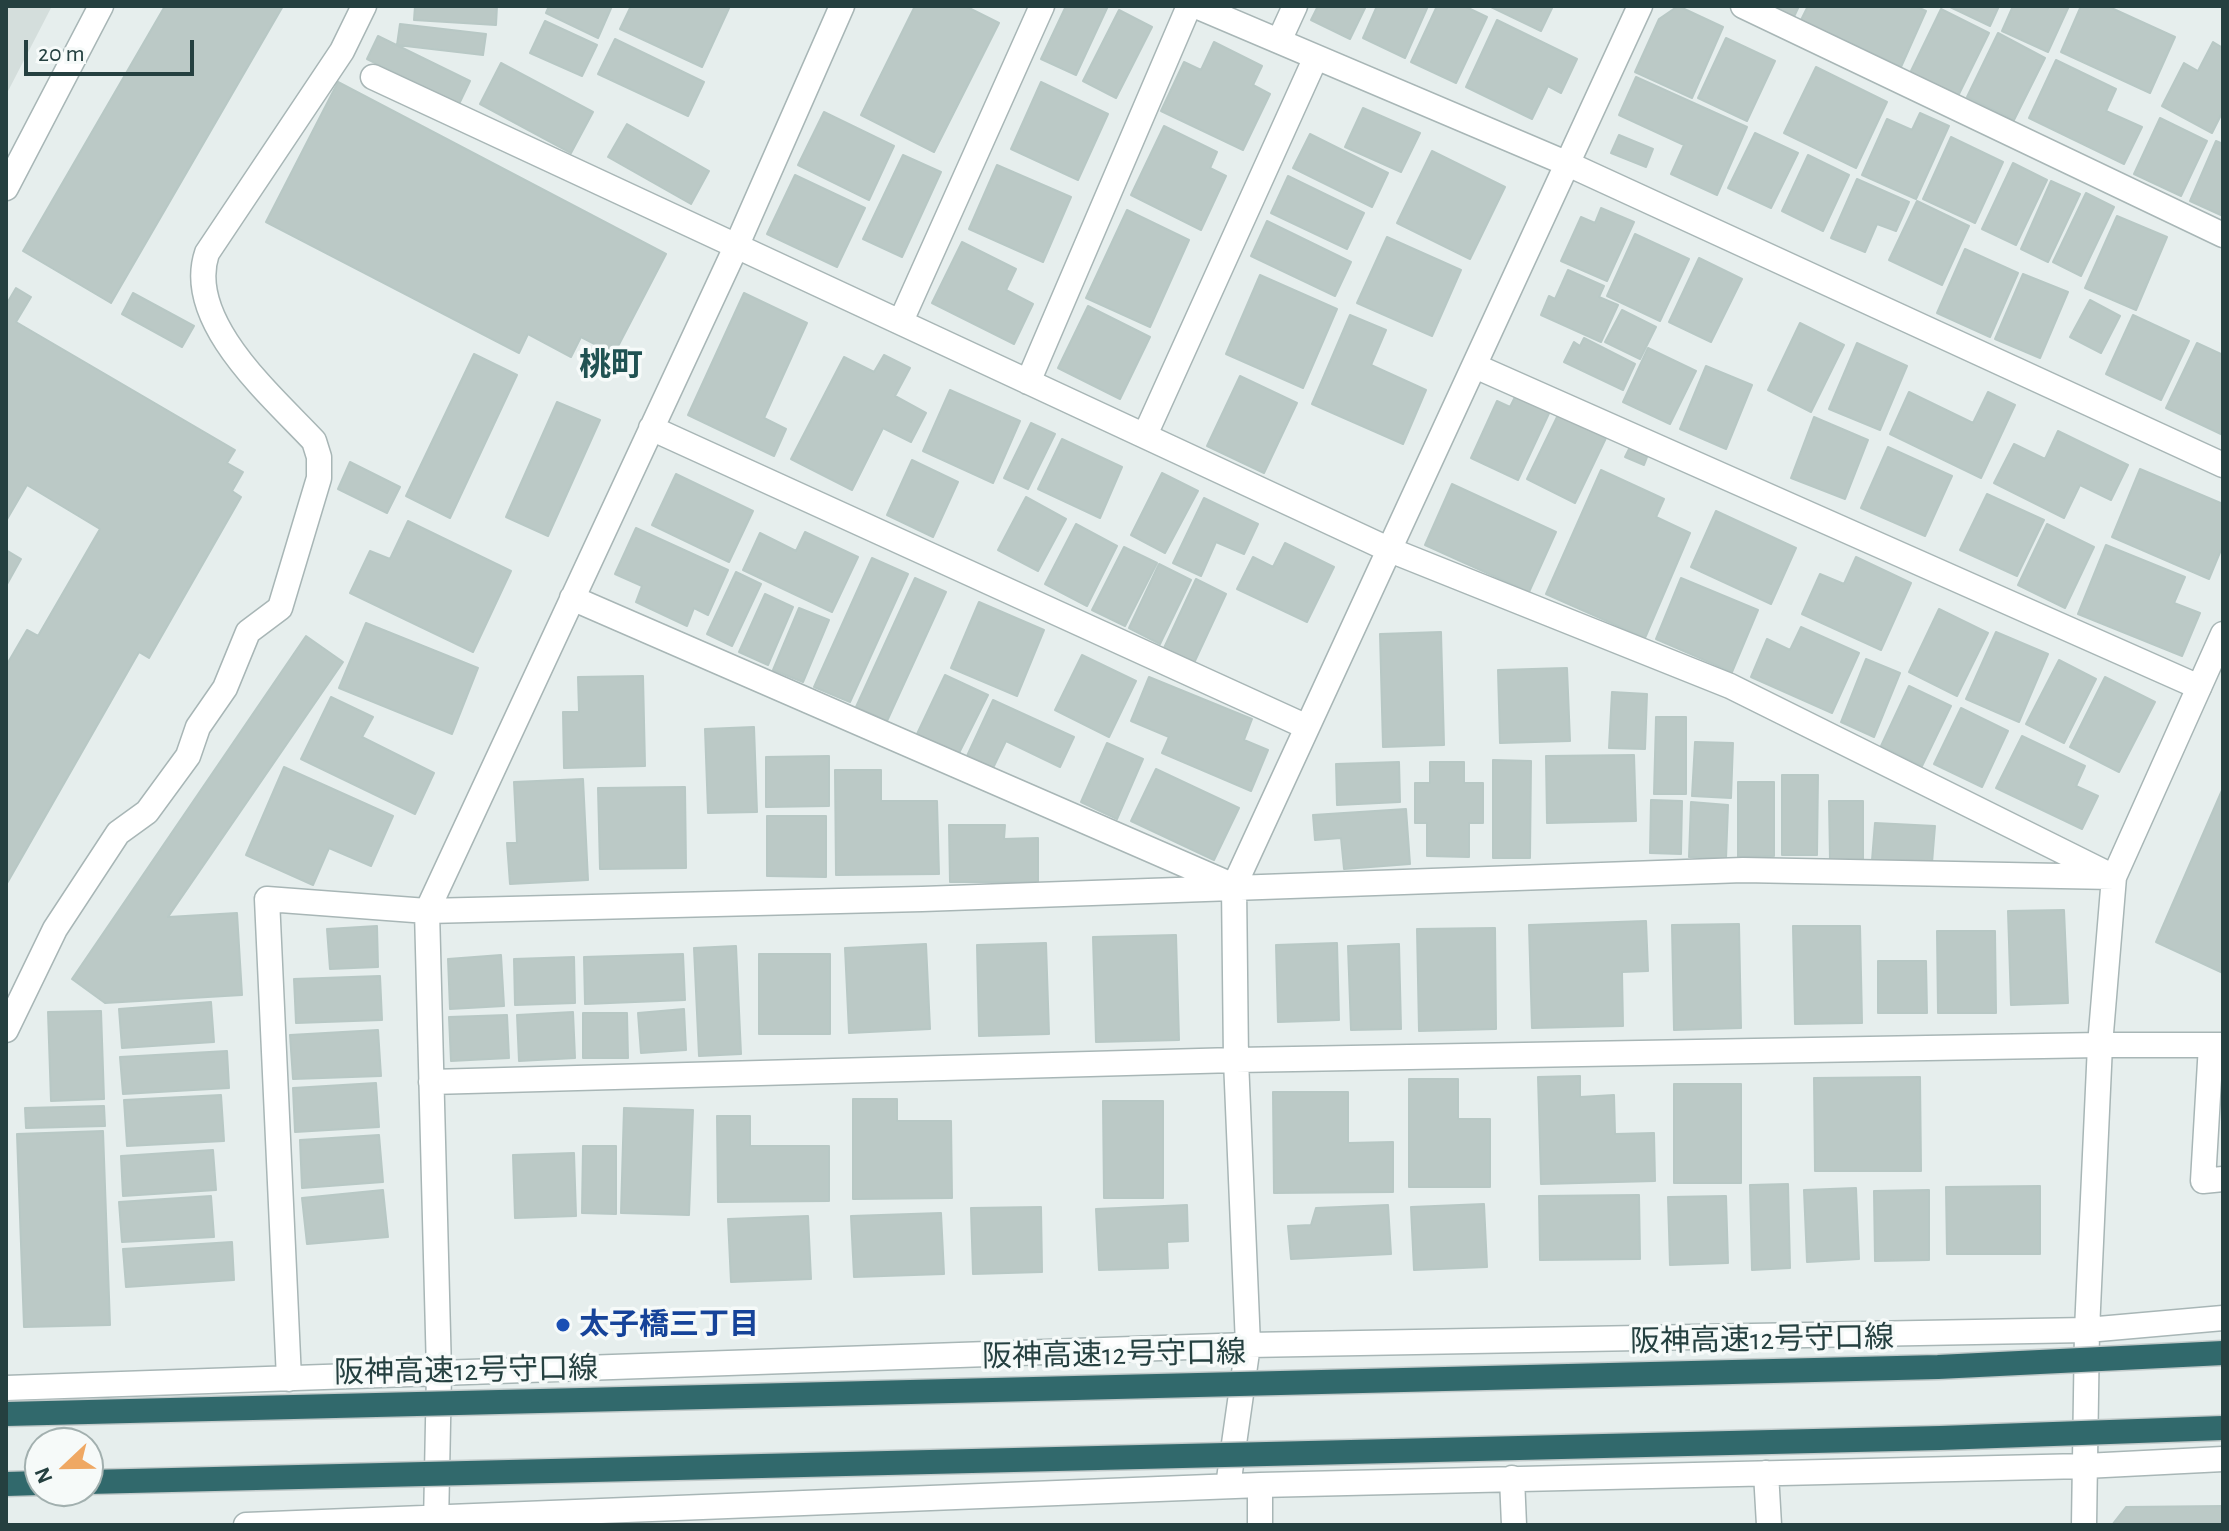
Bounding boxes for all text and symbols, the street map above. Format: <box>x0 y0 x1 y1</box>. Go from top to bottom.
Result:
scale bar <box>28 24 198 74</box>
text: 20 m <box>38 42 85 66</box>
district label: 桃町 <box>579 346 643 384</box>
place label: 太子橋三丁目 <box>579 1307 759 1343</box>
marker: 太子橋三丁目 <box>554 1316 572 1334</box>
street label: 阪神高速12号守口線 <box>1630 1320 1894 1360</box>
street label: 阪神高速12号守口線 <box>982 1335 1246 1375</box>
street label: 阪神高速12号守口線 <box>334 1351 598 1391</box>
north arrow <box>24 1427 104 1507</box>
text: N <box>31 1464 57 1486</box>

